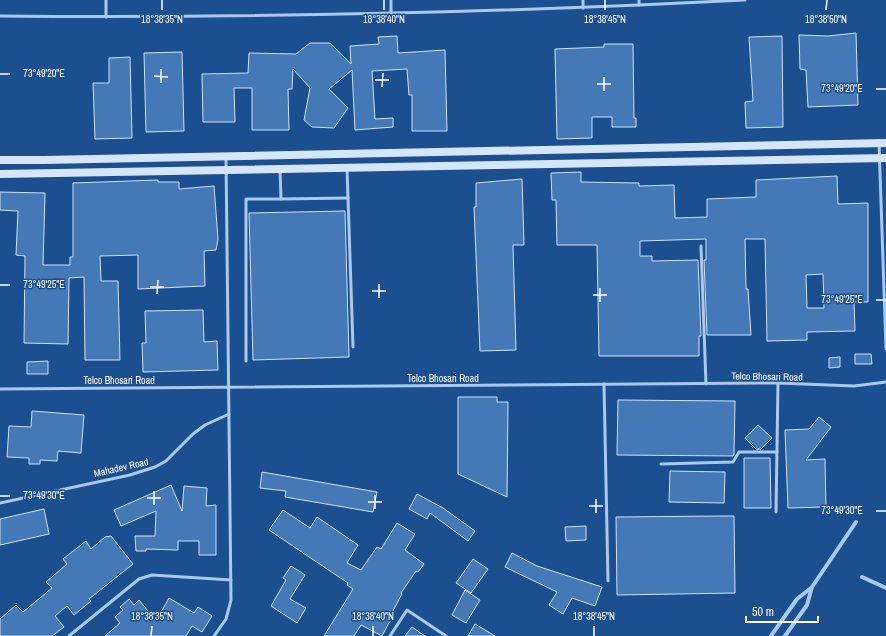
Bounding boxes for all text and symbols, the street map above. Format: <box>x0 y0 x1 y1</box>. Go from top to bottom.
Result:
text: 18°38'35"N <box>141 13 183 26</box>
text: 18°38'40"N <box>363 13 405 26</box>
text: 18°38'45"N <box>584 13 626 26</box>
text: 18°38'50"N <box>805 13 847 26</box>
text: 73°49'20"E <box>23 67 65 80</box>
text: 73°49'20"E <box>821 82 863 95</box>
text: 73°49'25"E <box>23 278 65 291</box>
text: 73°49'25"E <box>821 293 863 306</box>
street label: Telco Bhosari Road <box>731 369 803 384</box>
street label: Telco Bhosari Road <box>407 372 479 385</box>
street label: Telco Bhosari Road <box>83 374 155 387</box>
street label: Mahadev Road <box>93 455 150 480</box>
text: 73°49'30"E <box>23 489 65 502</box>
text: 73°49'30"E <box>821 504 863 517</box>
scale bar <box>746 598 818 624</box>
text: 50 m <box>752 604 774 620</box>
text: 18°38'35"N <box>131 610 173 623</box>
text: 18°38'40"N <box>352 610 394 623</box>
text: 18°38'45"N <box>573 610 615 623</box>

